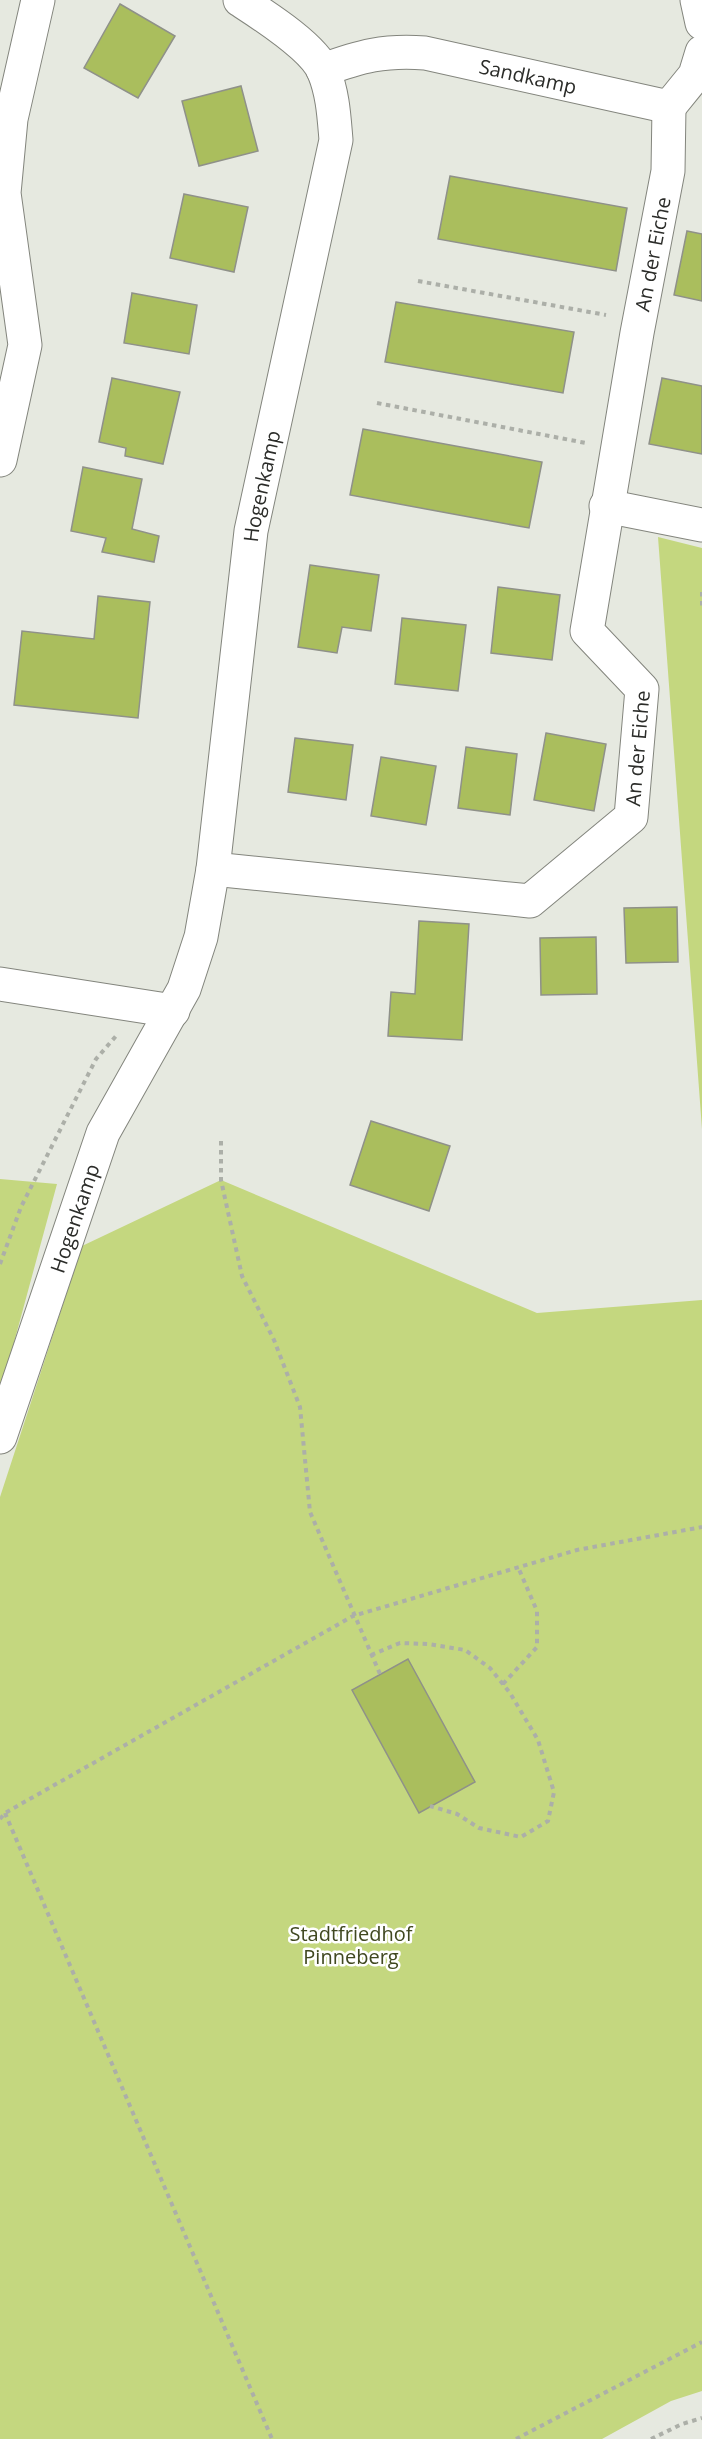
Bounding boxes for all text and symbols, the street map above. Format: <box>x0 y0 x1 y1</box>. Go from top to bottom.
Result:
street label: Sandkamp <box>477 52 579 100</box>
street label: An der Eiche <box>628 194 676 314</box>
street label: Hogenkamp <box>236 428 286 543</box>
street label: An der Eiche <box>618 689 655 807</box>
street label: Hogenkamp <box>43 1160 105 1276</box>
park label: Stadtfriedhof Pinneberg <box>289 1920 414 1970</box>

